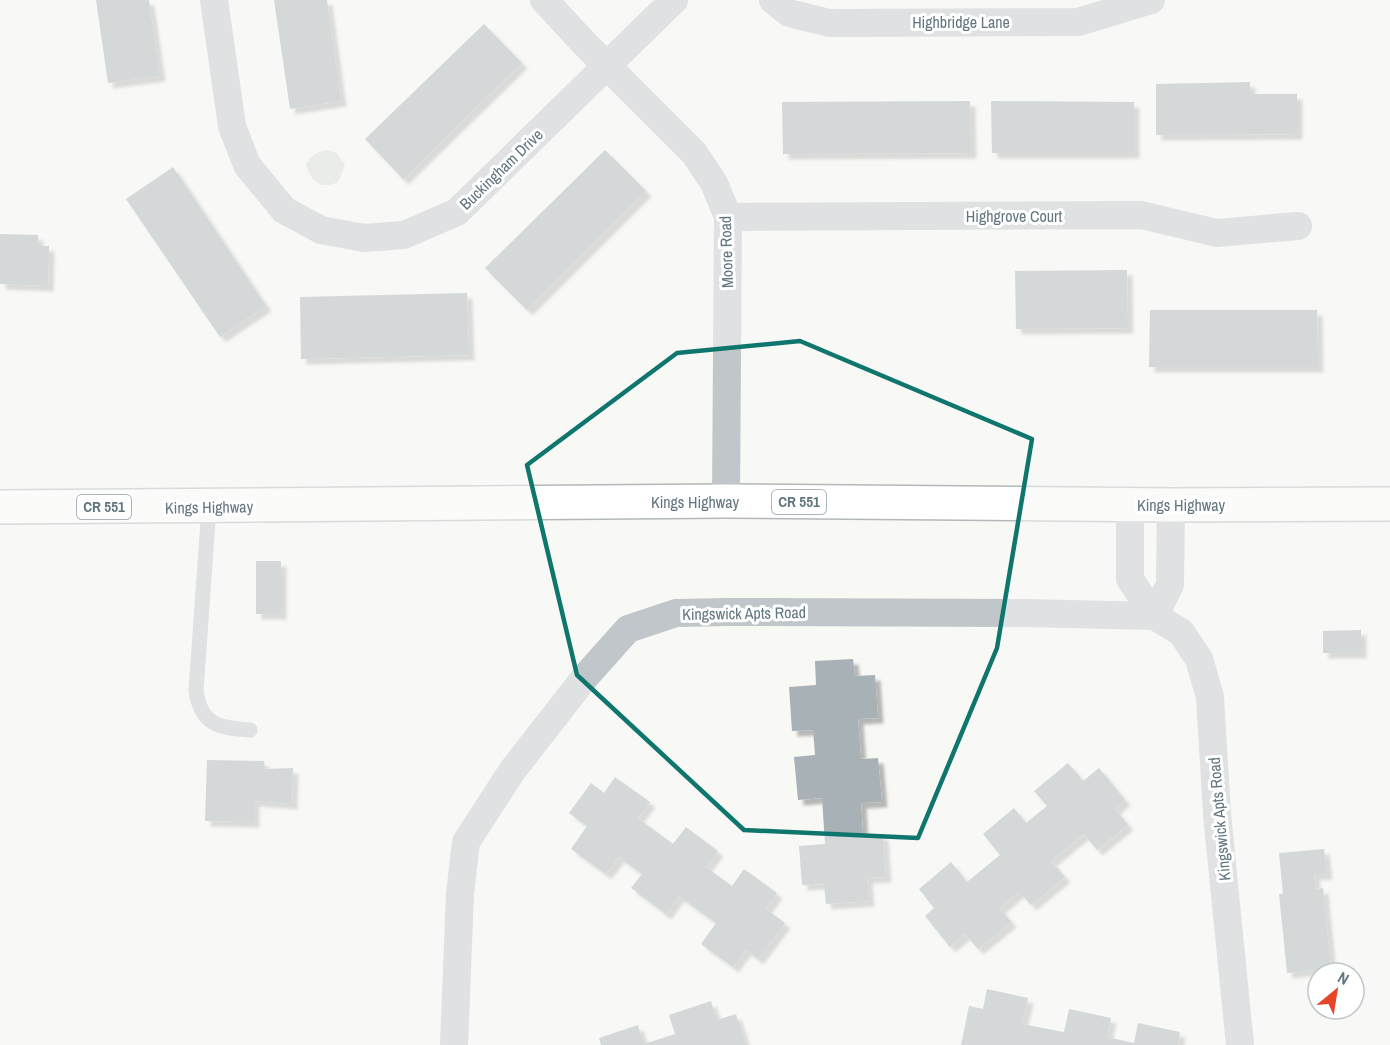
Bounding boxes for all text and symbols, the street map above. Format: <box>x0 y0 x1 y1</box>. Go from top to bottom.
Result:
street label: Highbridge Lane <box>912 11 1010 33</box>
street label: Buckingham Drive <box>455 124 547 214</box>
street label: Highgrove Court <box>966 205 1062 227</box>
street label: Moore Road <box>714 216 738 288</box>
road number: CR 551 <box>772 490 826 514</box>
street label: Kings Highway <box>651 491 740 513</box>
street label: Kings Highway <box>1137 494 1226 516</box>
road number: CR 551 <box>77 495 131 519</box>
street label: Kings Highway <box>165 495 254 519</box>
street label: Kingswick Apts Road <box>682 601 806 625</box>
street label: Kingswick Apts Road <box>1203 756 1235 882</box>
north arrow <box>1306 961 1366 1021</box>
text: N <box>1334 966 1353 990</box>

